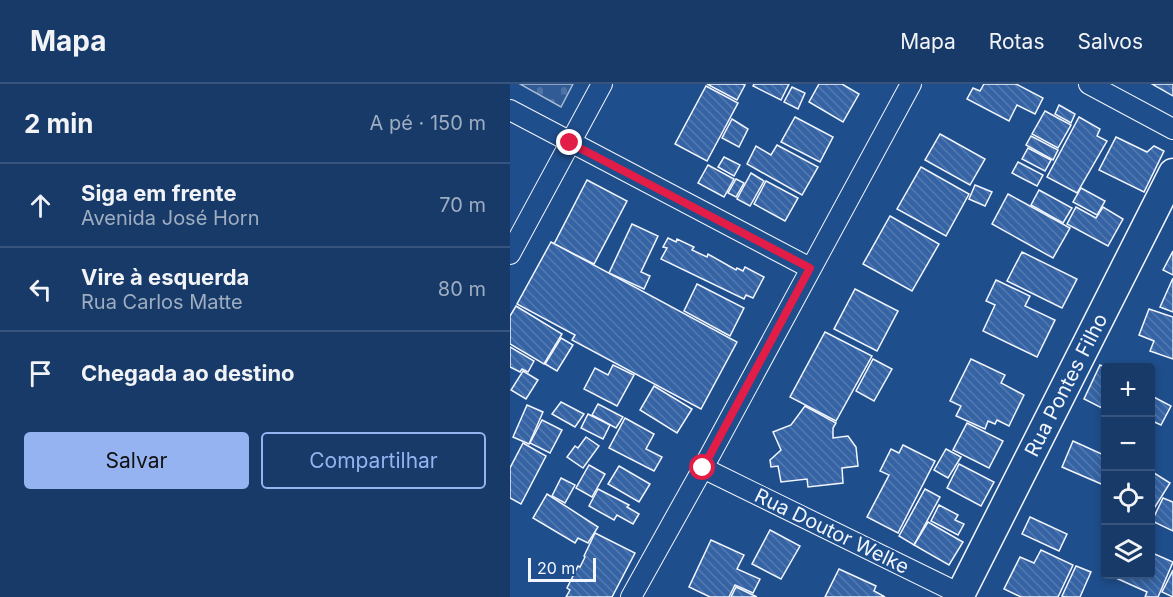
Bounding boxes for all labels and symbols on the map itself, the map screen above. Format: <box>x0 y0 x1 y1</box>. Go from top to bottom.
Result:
route end <box>556 129 582 155</box>
street label: Rua Pontes Filho <box>1020 309 1112 461</box>
route start <box>689 454 715 480</box>
street label: Rua Doutor Welke <box>751 483 913 579</box>
scale bar <box>528 555 596 582</box>

